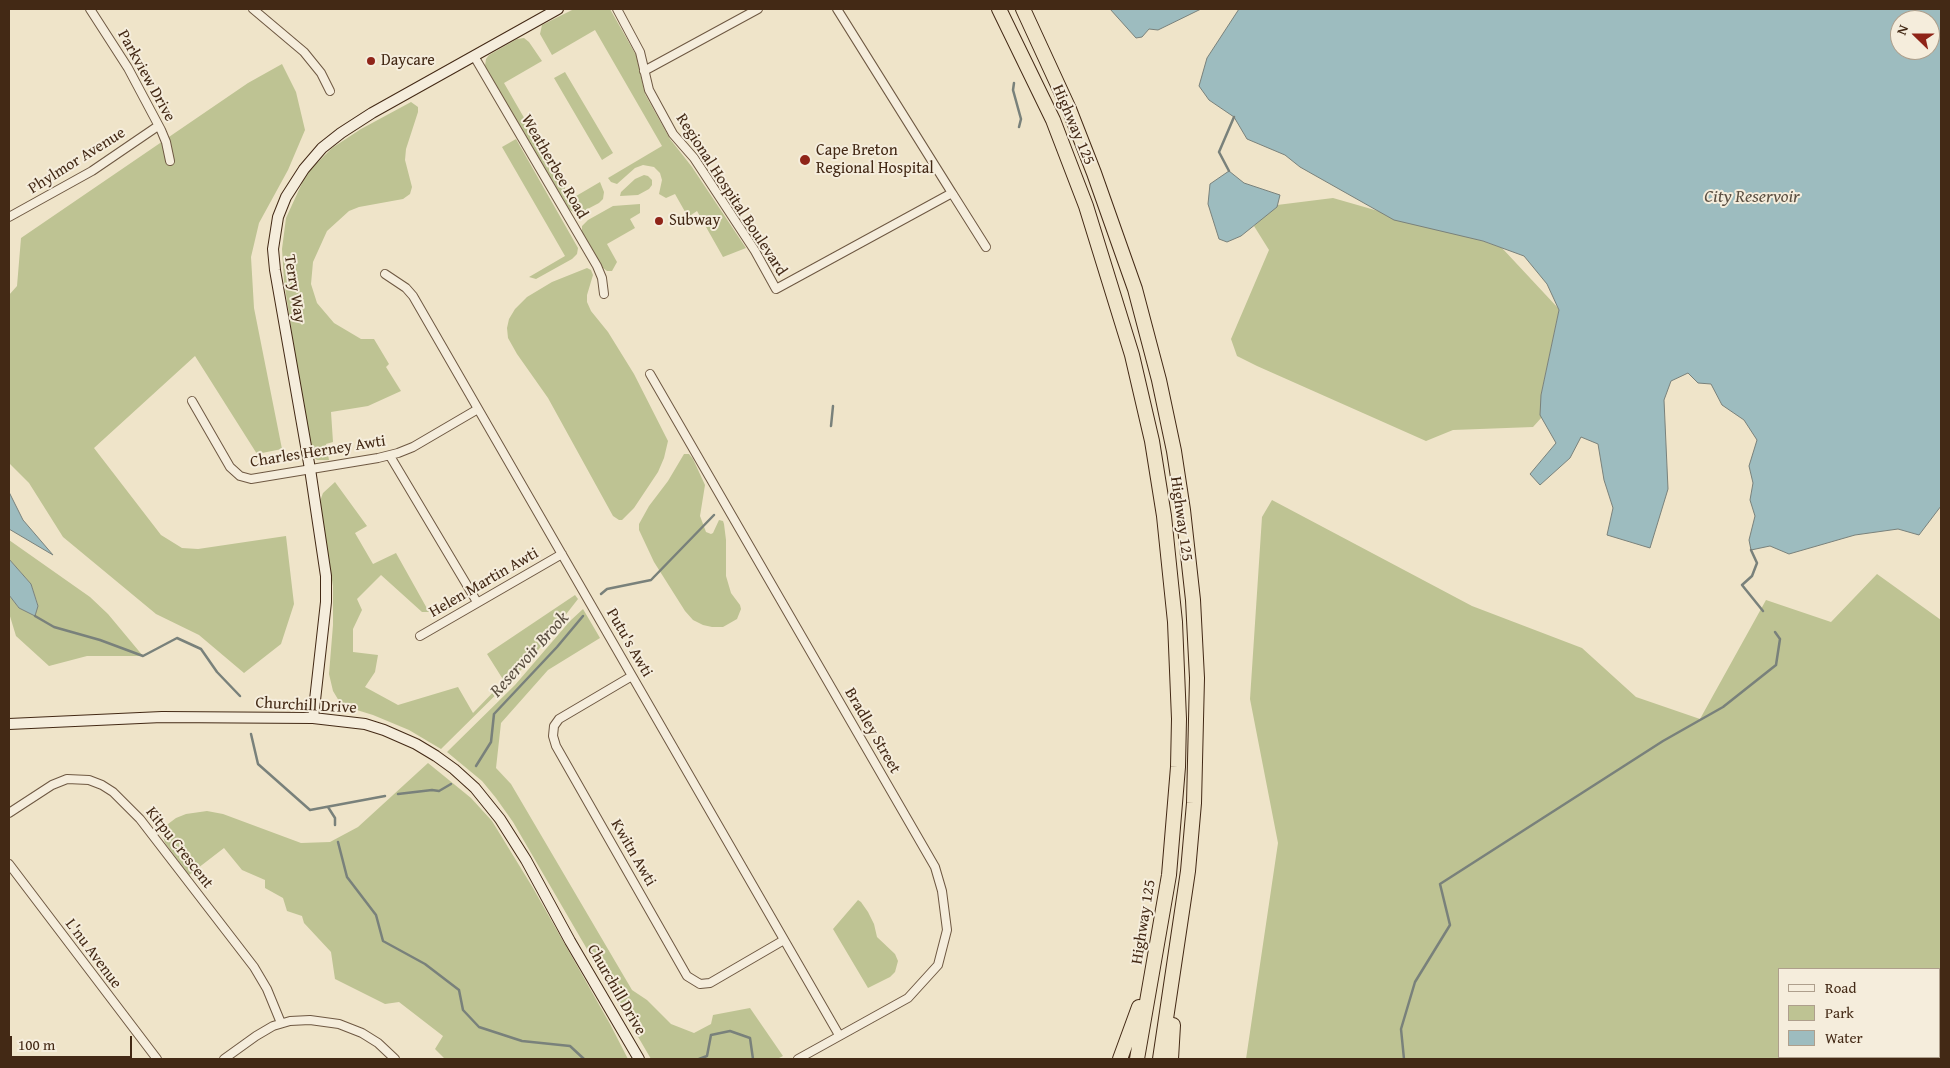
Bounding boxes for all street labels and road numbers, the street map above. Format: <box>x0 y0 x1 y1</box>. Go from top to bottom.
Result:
street label: Parkview Drive <box>113 27 179 125</box>
street label: Highway 125 <box>1047 82 1099 168</box>
street label: Regional Hospital Boulevard <box>671 110 791 280</box>
street label: Weatherbee Road <box>516 112 592 222</box>
street label: Phylmor Avenue <box>25 124 129 198</box>
street label: Terry Way <box>279 253 309 325</box>
street label: Charles Herney Awti <box>249 432 387 472</box>
street label: Highway 125 <box>1166 475 1196 563</box>
street label: Helen Martin Awti <box>426 544 542 622</box>
street label: Putu's Awti <box>602 605 656 681</box>
street label: Bradley Street <box>840 685 904 777</box>
street label: Churchill Drive <box>255 694 357 718</box>
street label: Kitpu Crescent <box>141 803 217 893</box>
street label: Kwitn Awti <box>606 816 660 890</box>
street label: Highway 125 <box>1128 878 1160 966</box>
street label: L'nu Avenue <box>61 915 125 993</box>
street label: Churchill Drive <box>582 941 650 1039</box>

